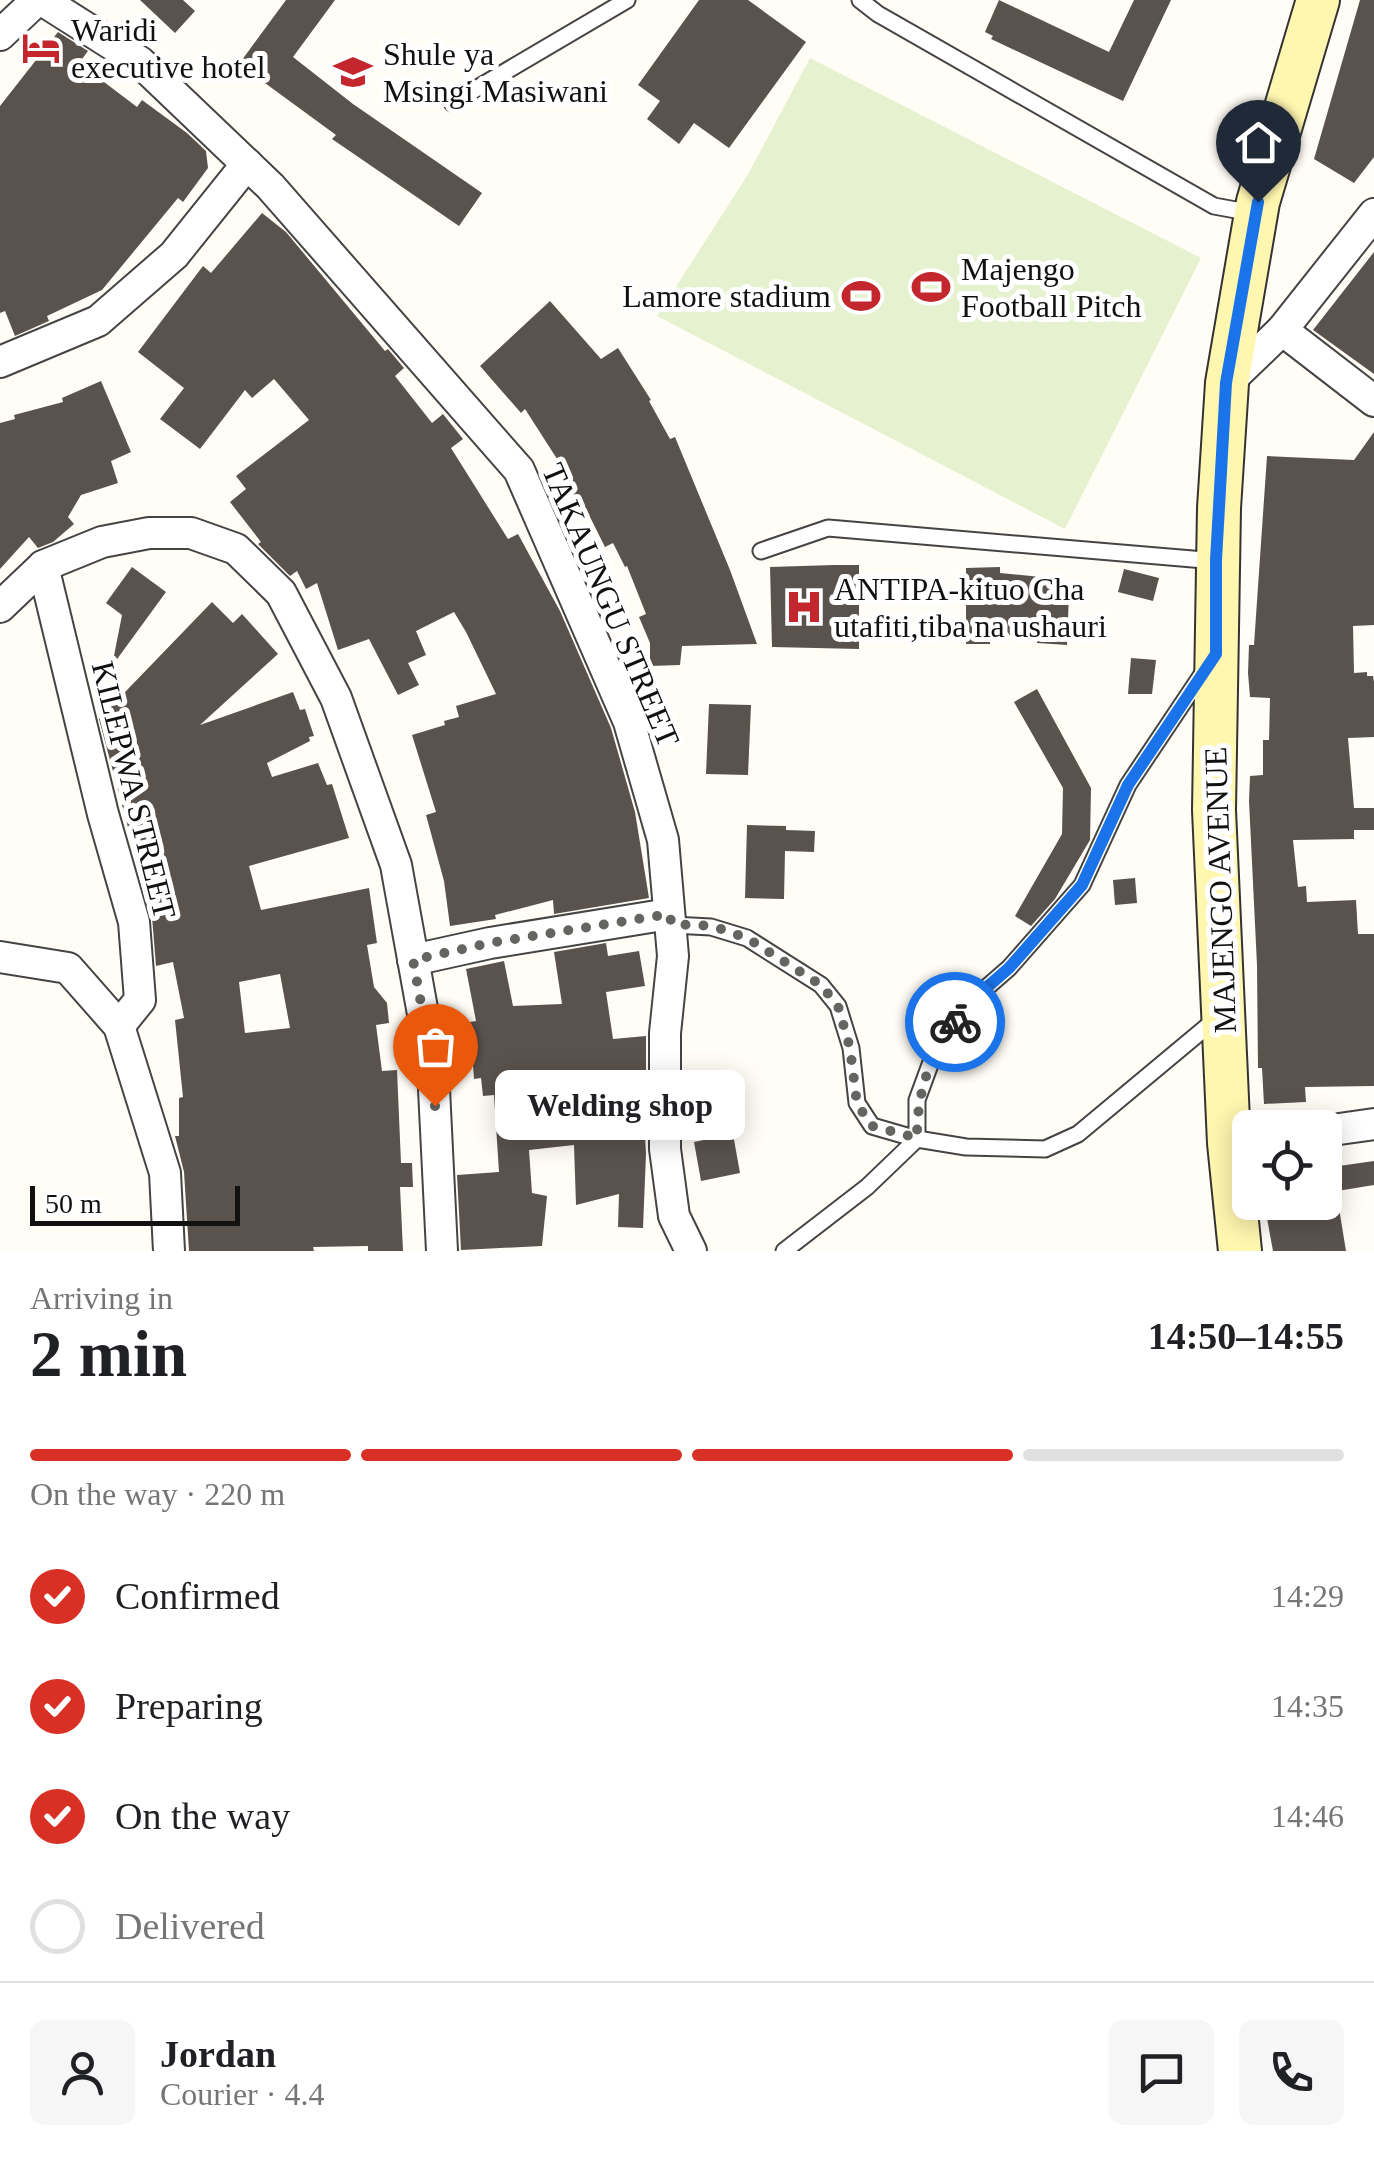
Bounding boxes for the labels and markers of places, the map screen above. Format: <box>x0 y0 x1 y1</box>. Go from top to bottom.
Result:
place label: Waridi executive hotel <box>71 12 266 85</box>
hotel icon: Waridi executive hotel <box>20 27 62 69</box>
place label: Shule ya Msingi Masiwani <box>383 36 608 109</box>
school or university icon: Shule ya Msingi Masiwani <box>332 51 374 93</box>
pin <box>1216 100 1301 203</box>
place label: Majengo Football Pitch <box>961 251 1141 324</box>
sports icon: Majengo Football Pitch <box>910 266 952 308</box>
sports icon: Lamore stadium <box>840 275 882 317</box>
place label: Lamore stadium <box>622 278 831 314</box>
place label: ANTIPA-kituo Cha utafiti,tiba na ushauri <box>834 571 1107 644</box>
hospital icon: ANTIPA-kituo Cha utafiti,tiba na ushauri <box>783 586 825 628</box>
pin <box>393 1004 478 1107</box>
callout: Welding shop <box>495 1071 745 1141</box>

